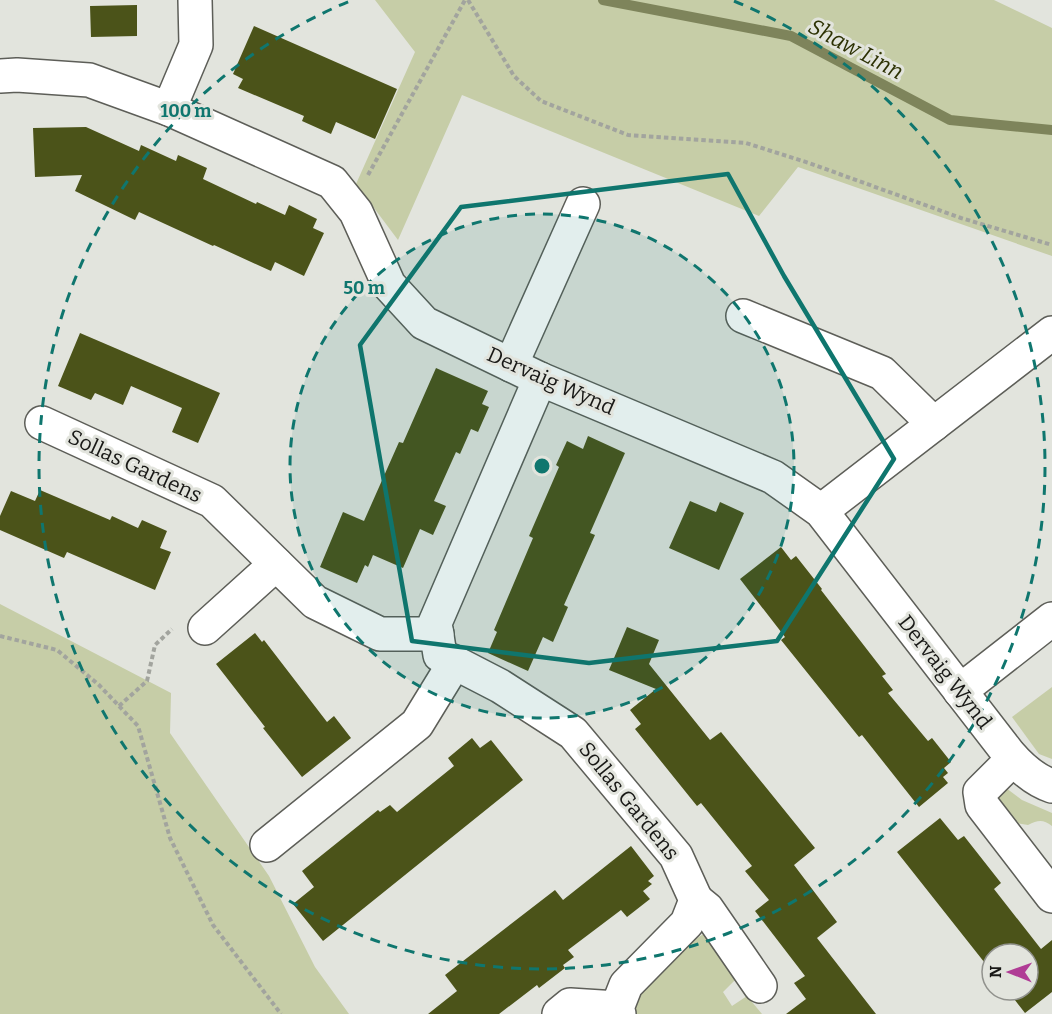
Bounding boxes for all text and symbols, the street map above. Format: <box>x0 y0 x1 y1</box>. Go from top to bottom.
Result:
water label: Shaw Linn <box>804 13 908 85</box>
text: 100 m <box>160 100 212 122</box>
text: 50 m <box>343 277 385 299</box>
street label: Dervaig Wynd <box>483 341 619 421</box>
street label: Sollas Gardens <box>64 424 206 508</box>
centre of rings <box>532 456 552 476</box>
street label: Dervaig Wynd <box>893 610 997 734</box>
street label: Sollas Gardens <box>573 737 685 865</box>
north arrow <box>980 942 1040 1002</box>
text: N <box>986 965 1005 978</box>

